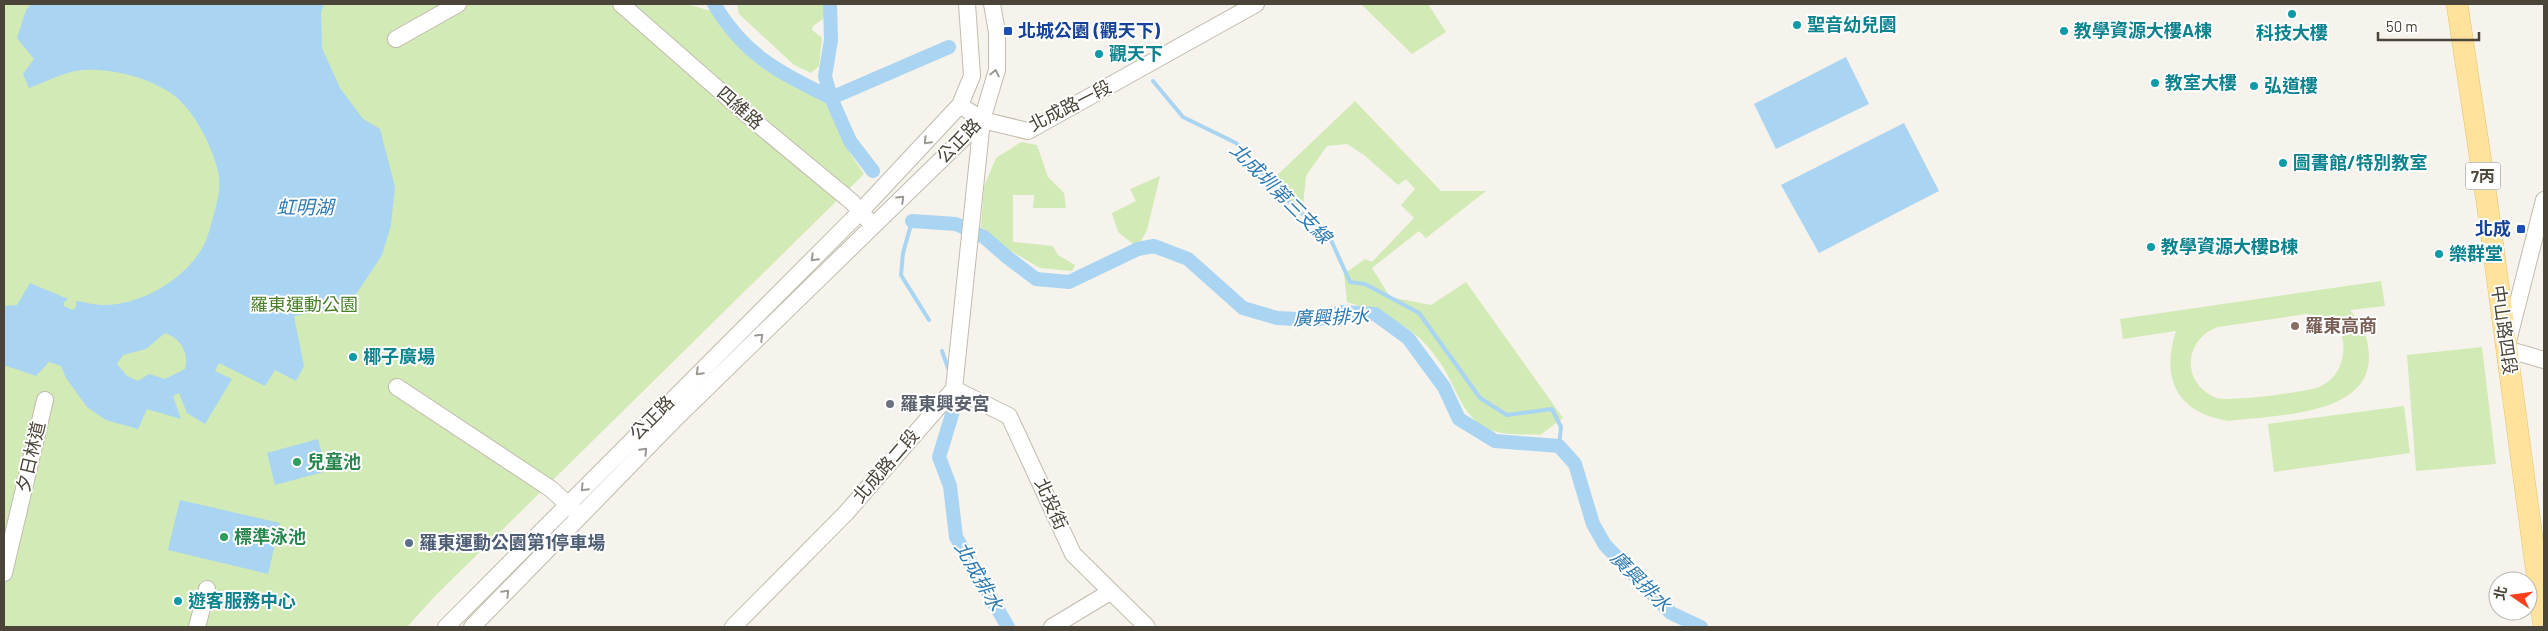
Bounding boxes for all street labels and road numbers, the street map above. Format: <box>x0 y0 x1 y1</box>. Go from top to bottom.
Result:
street label: 北成路一段 <box>1024 75 1115 135</box>
street label: 四維路 <box>713 81 768 133</box>
street label: 公正路 <box>932 113 985 167</box>
road number: 7丙 <box>2466 162 2500 190</box>
street label: 中山路四段 <box>2488 284 2522 376</box>
street label: 公正路 <box>624 390 678 444</box>
street label: 夕日林道 <box>11 419 49 494</box>
street label: 北成路二段 <box>847 424 923 507</box>
street label: 北投街 <box>1031 474 1073 533</box>

